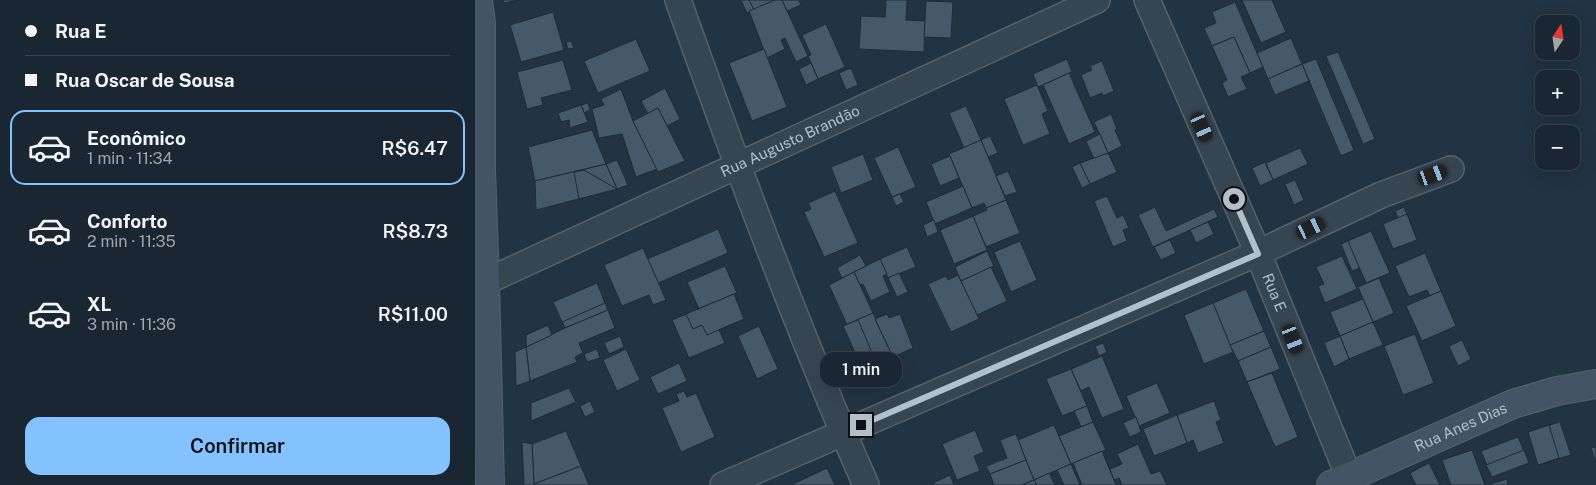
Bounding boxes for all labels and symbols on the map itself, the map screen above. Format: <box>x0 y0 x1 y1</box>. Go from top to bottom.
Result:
north arrow <box>1535 15 1580 60</box>
street label: Rua Augusto Brandão <box>718 102 862 180</box>
car <box>1189 110 1214 144</box>
car <box>1416 163 1449 187</box>
route start <box>1223 188 1245 210</box>
car <box>1294 215 1327 241</box>
street label: Rua E <box>1259 271 1290 314</box>
car <box>1280 322 1305 356</box>
callout: 1 min <box>820 352 902 388</box>
street label: Rua Anes Dias <box>1412 399 1509 455</box>
route end <box>850 414 872 436</box>

